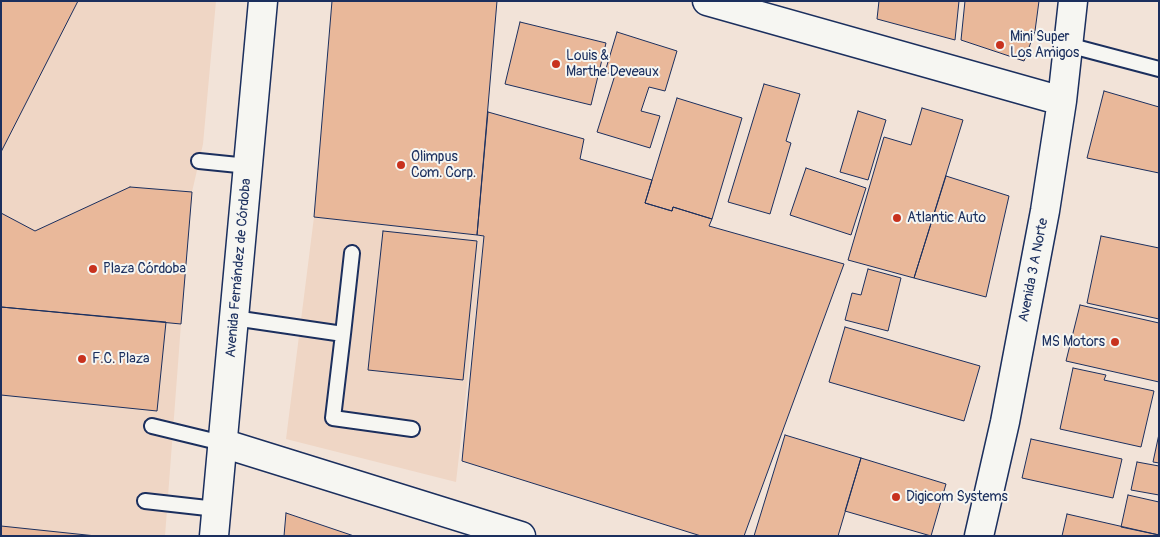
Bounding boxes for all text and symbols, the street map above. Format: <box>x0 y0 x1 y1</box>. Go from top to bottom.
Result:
place label: Mini Super Los Amigos <box>1010 29 1079 62</box>
marker: Mini Super Los Amigos <box>994 39 1006 51</box>
place label: Louis & Marthe Deveaux <box>566 48 659 80</box>
marker: Louis & Marthe Deveaux <box>550 58 562 70</box>
place label: Olimpus Com. Corp. <box>411 149 476 182</box>
marker: Olimpus Com. Corp. <box>395 159 407 171</box>
street label: Avenida Fernández de Córdoba <box>223 178 255 358</box>
place label: Atlantic Auto <box>907 210 986 226</box>
marker: Atlantic Auto <box>891 212 903 224</box>
street label: Avenida 3 A Norte <box>1016 217 1052 323</box>
place label: Plaza Córdoba <box>103 261 186 277</box>
marker: Plaza Córdoba <box>87 263 99 275</box>
place label: MS Motors <box>1042 334 1105 350</box>
marker: MS Motors <box>1109 336 1121 348</box>
place label: F.C. Plaza <box>92 351 150 367</box>
marker: F.C. Plaza <box>76 353 88 365</box>
place label: Digicom Systems <box>906 489 1008 505</box>
marker: Digicom Systems <box>890 491 902 503</box>

